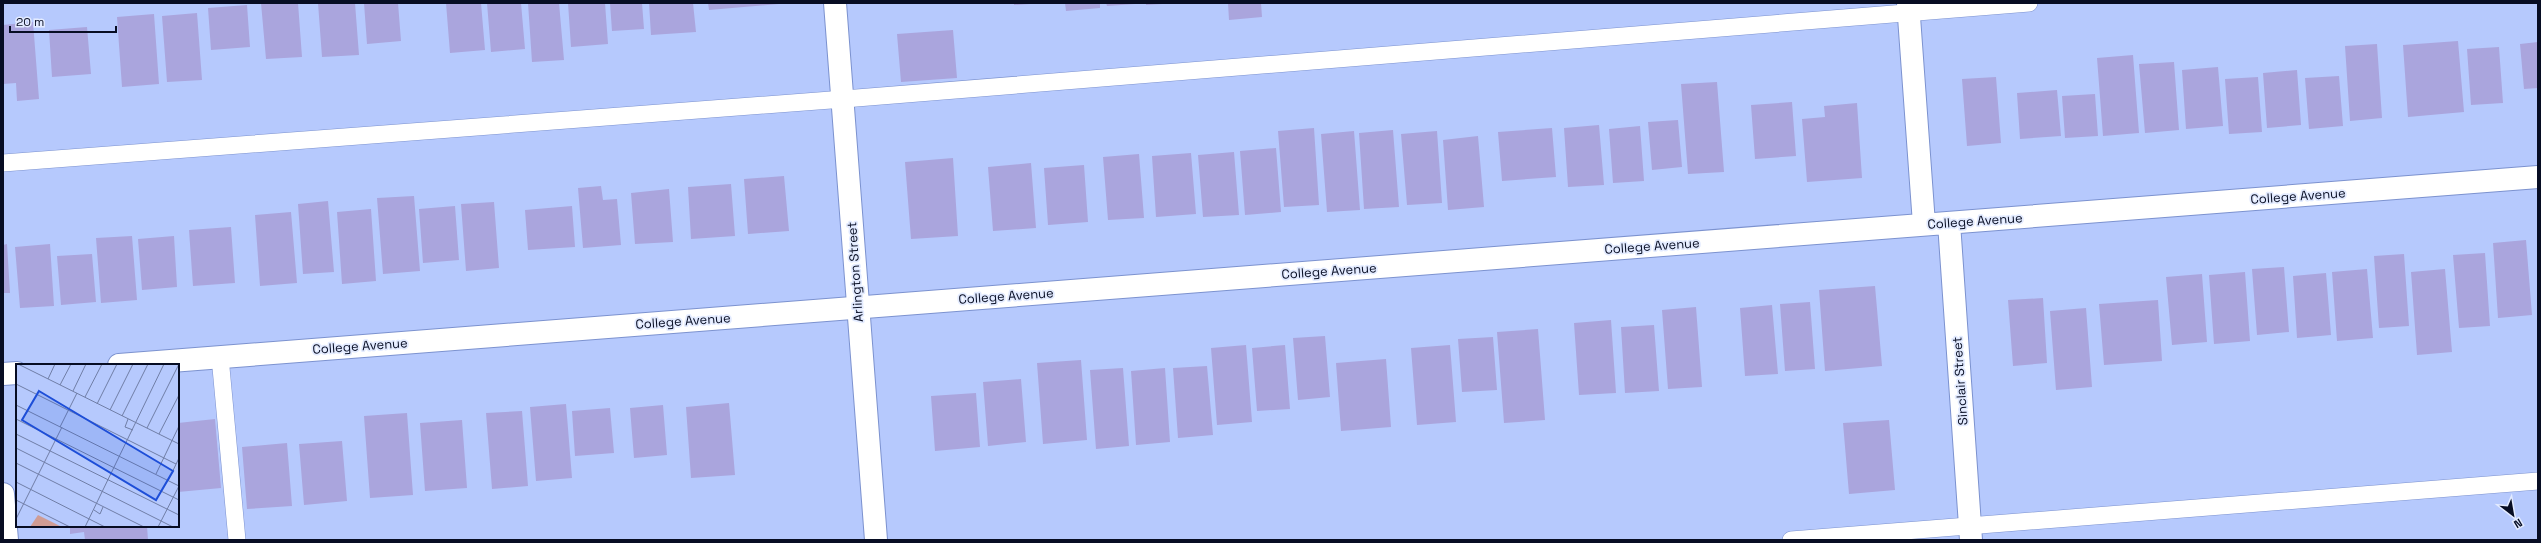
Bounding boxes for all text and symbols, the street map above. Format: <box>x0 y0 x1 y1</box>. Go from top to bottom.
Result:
scale bar <box>10 8 116 34</box>
text: 20 m <box>16 14 44 30</box>
street label: College Avenue <box>2250 184 2346 208</box>
street label: College Avenue <box>1927 209 2023 233</box>
street label: Arlington Street <box>843 221 867 323</box>
street label: College Avenue <box>1604 234 1700 258</box>
street label: College Avenue <box>1281 259 1377 283</box>
street label: College Avenue <box>958 284 1054 308</box>
street label: College Avenue <box>635 309 731 333</box>
street label: College Avenue <box>312 334 408 358</box>
street label: Sinclair Street <box>1948 336 1972 426</box>
inset map <box>16 364 179 527</box>
north arrow <box>2493 495 2533 535</box>
text: N <box>2511 516 2525 531</box>

